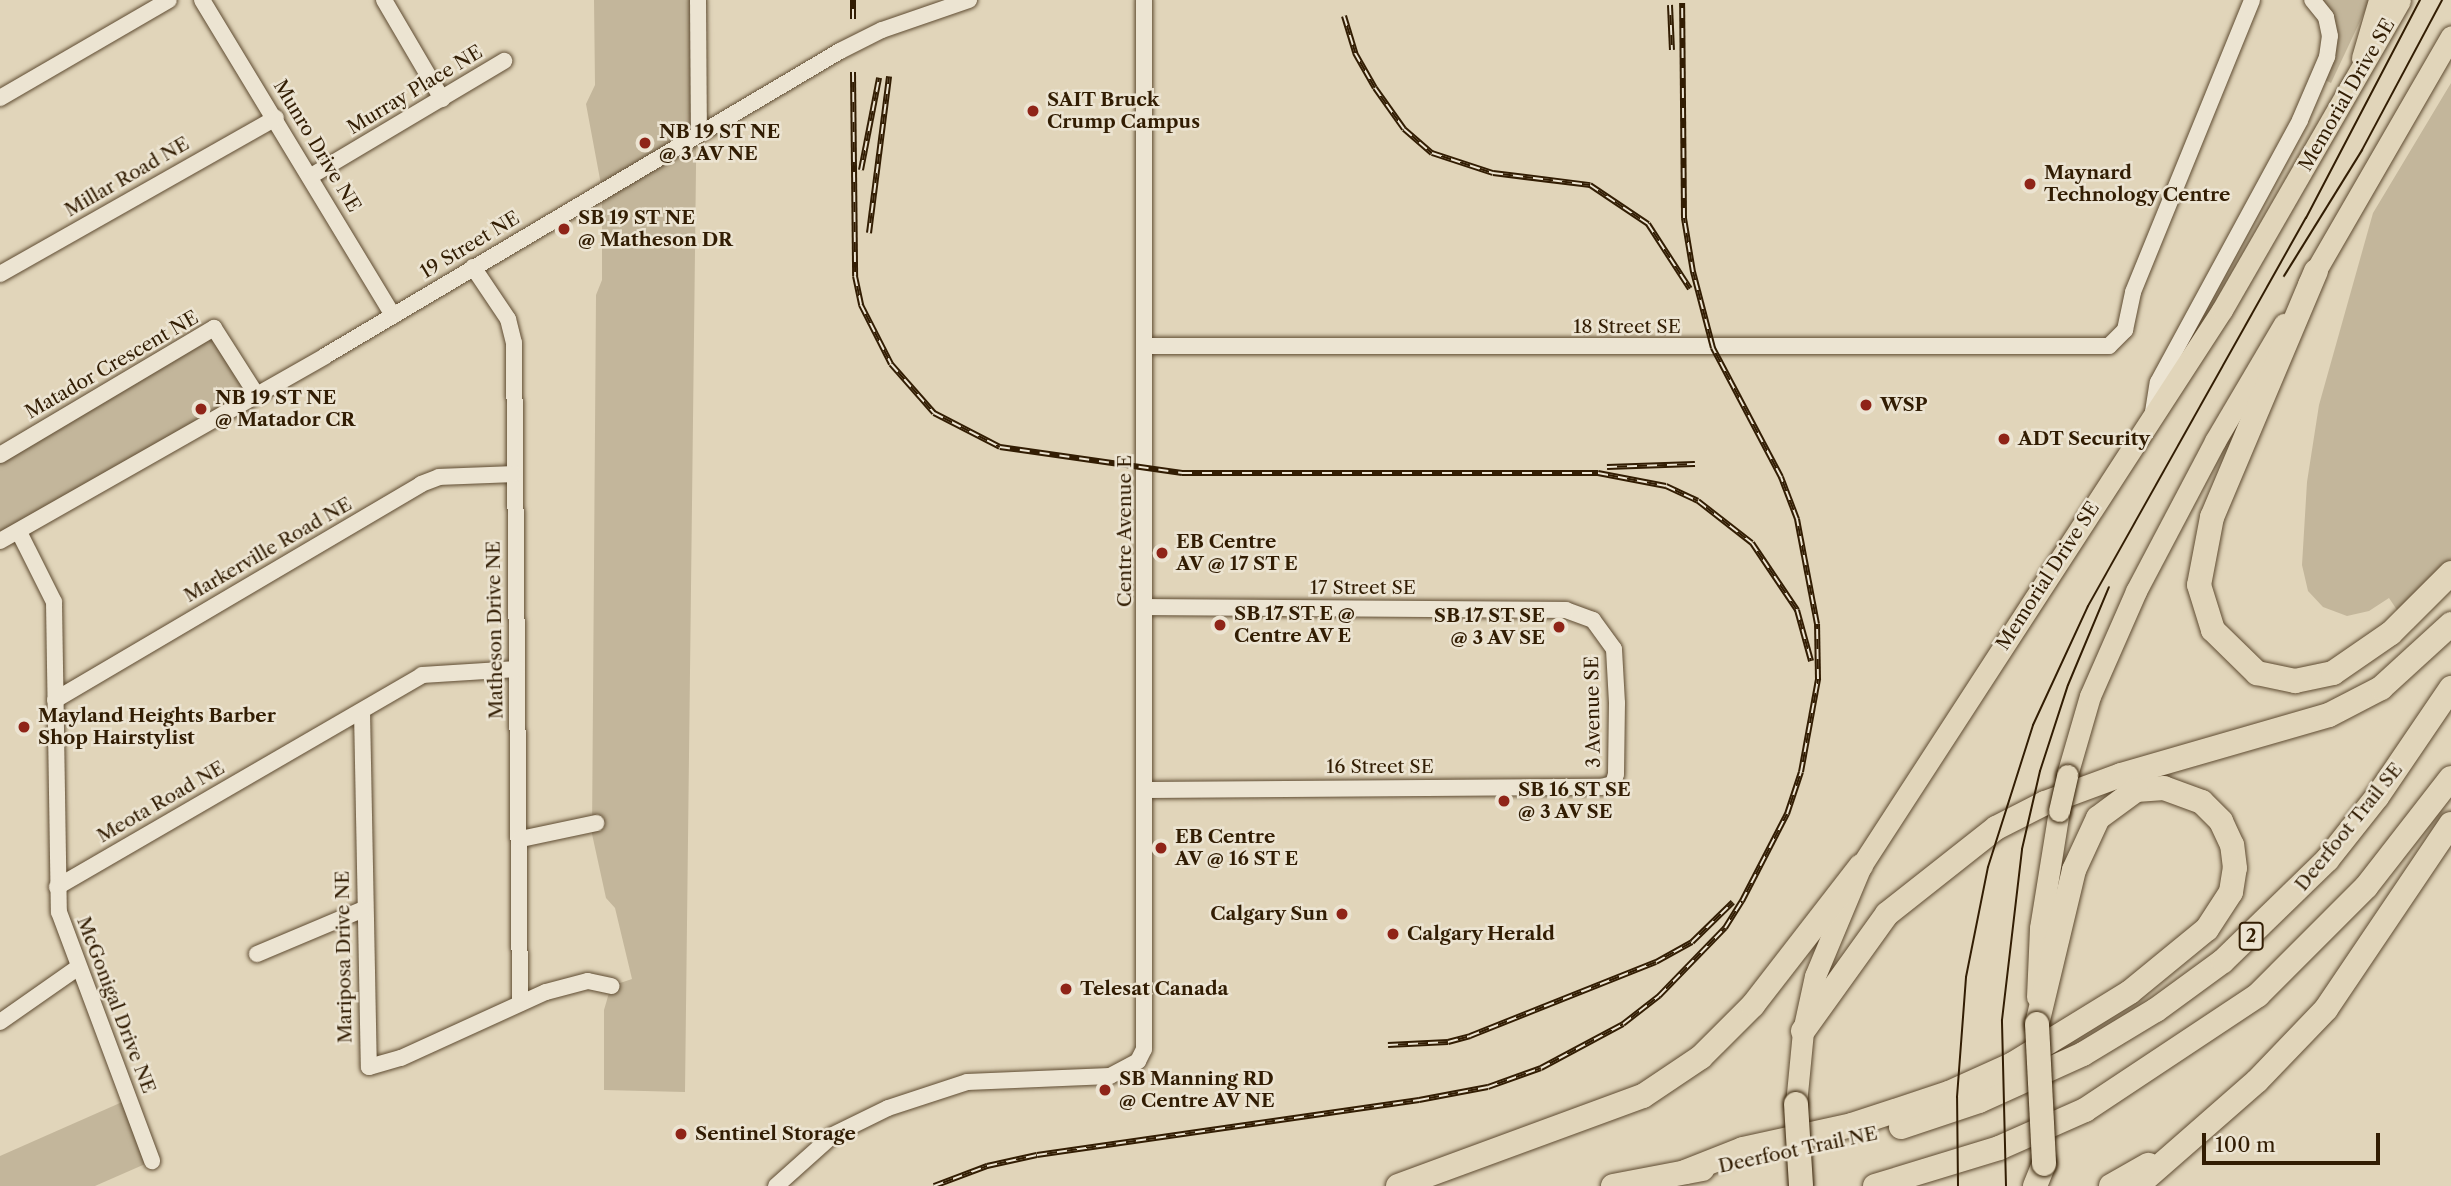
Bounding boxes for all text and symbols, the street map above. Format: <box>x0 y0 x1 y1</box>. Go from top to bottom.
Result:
street label: Memorial Drive SE <box>2294 15 2400 175</box>
street label: Murray Place NE <box>343 40 487 140</box>
street label: Munro Drive NE <box>269 76 365 216</box>
place label: SAIT Bruck Crump Campus <box>1047 89 1200 133</box>
marker: SAIT Bruck Crump Campus <box>1025 103 1041 119</box>
place label: NB 19 ST NE @ 3 AV NE <box>659 121 781 165</box>
street label: Millar Road NE <box>61 132 193 222</box>
marker: NB 19 ST NE @ 3 AV NE <box>637 135 653 151</box>
place label: Maynard Technology Centre <box>2044 162 2231 206</box>
marker: Maynard Technology Centre <box>2022 176 2038 192</box>
street label: 19 Street NE <box>416 206 524 284</box>
place label: SB 19 ST NE @ Matheson DR <box>578 207 733 251</box>
marker: SB 19 ST NE @ Matheson DR <box>556 221 572 237</box>
street label: Matador Crescent NE <box>21 306 203 424</box>
street label: 18 Street SE <box>1573 316 1681 338</box>
place label: NB 19 ST NE @ Matador CR <box>215 387 355 431</box>
place label: WSP <box>1880 394 1928 416</box>
marker: WSP <box>1858 397 1874 413</box>
marker: NB 19 ST NE @ Matador CR <box>193 401 209 417</box>
place label: ADT Security <box>2018 428 2151 450</box>
marker: ADT Security <box>1996 431 2012 447</box>
street label: Centre Avenue E <box>1114 454 1136 608</box>
street label: Markerville Road NE <box>180 493 356 607</box>
street label: Memorial Drive SE <box>1992 498 2104 654</box>
place label: EB Centre AV @ 17 ST E <box>1176 531 1299 575</box>
street label: Matheson Drive NE <box>482 541 508 719</box>
marker: EB Centre AV @ 17 ST E <box>1154 545 1170 561</box>
street label: 17 Street SE <box>1310 577 1416 599</box>
place label: SB 17 ST E @ Centre AV E <box>1234 603 1356 647</box>
place label: SB 17 ST SE @ 3 AV SE <box>1433 605 1545 649</box>
marker: SB 17 ST E @ Centre AV E <box>1212 617 1228 633</box>
marker: SB 17 ST SE @ 3 AV SE <box>1551 619 1567 635</box>
street label: 3 Avenue SE <box>1581 656 1605 768</box>
place label: Mayland Heights Barber Shop Hairstylist <box>38 705 276 749</box>
marker: Mayland Heights Barber Shop Hairstylist <box>16 719 32 735</box>
street label: Meota Road NE <box>93 756 229 848</box>
street label: 16 Street SE <box>1326 756 1434 778</box>
street label: Deerfoot Trail SE <box>2290 758 2408 896</box>
place label: SB 16 ST SE @ 3 AV SE <box>1518 779 1631 823</box>
marker: SB 16 ST SE @ 3 AV SE <box>1496 793 1512 809</box>
place label: EB Centre AV @ 16 ST E <box>1175 826 1300 870</box>
marker: EB Centre AV @ 16 ST E <box>1153 840 1169 856</box>
street label: Mariposa Drive NE <box>331 870 357 1044</box>
place label: Calgary Sun <box>1210 903 1328 925</box>
marker: Calgary Sun <box>1334 906 1350 922</box>
street label: McGonigal Drive NE <box>72 914 160 1096</box>
road number: 2 <box>2237 922 2265 951</box>
place label: Calgary Herald <box>1407 923 1555 945</box>
marker: Calgary Herald <box>1385 926 1401 942</box>
place label: Telesat Canada <box>1080 978 1229 1000</box>
marker: Telesat Canada <box>1058 981 1074 997</box>
place label: SB Manning RD @ Centre AV NE <box>1119 1068 1276 1112</box>
marker: SB Manning RD @ Centre AV NE <box>1097 1082 1113 1098</box>
scale bar <box>2206 1120 2384 1164</box>
street label: Deerfoot Trail NE <box>1716 1122 1880 1178</box>
place label: Sentinel Storage <box>695 1123 856 1145</box>
marker: Sentinel Storage <box>673 1126 689 1142</box>
text: 100 m <box>2215 1132 2276 1157</box>

